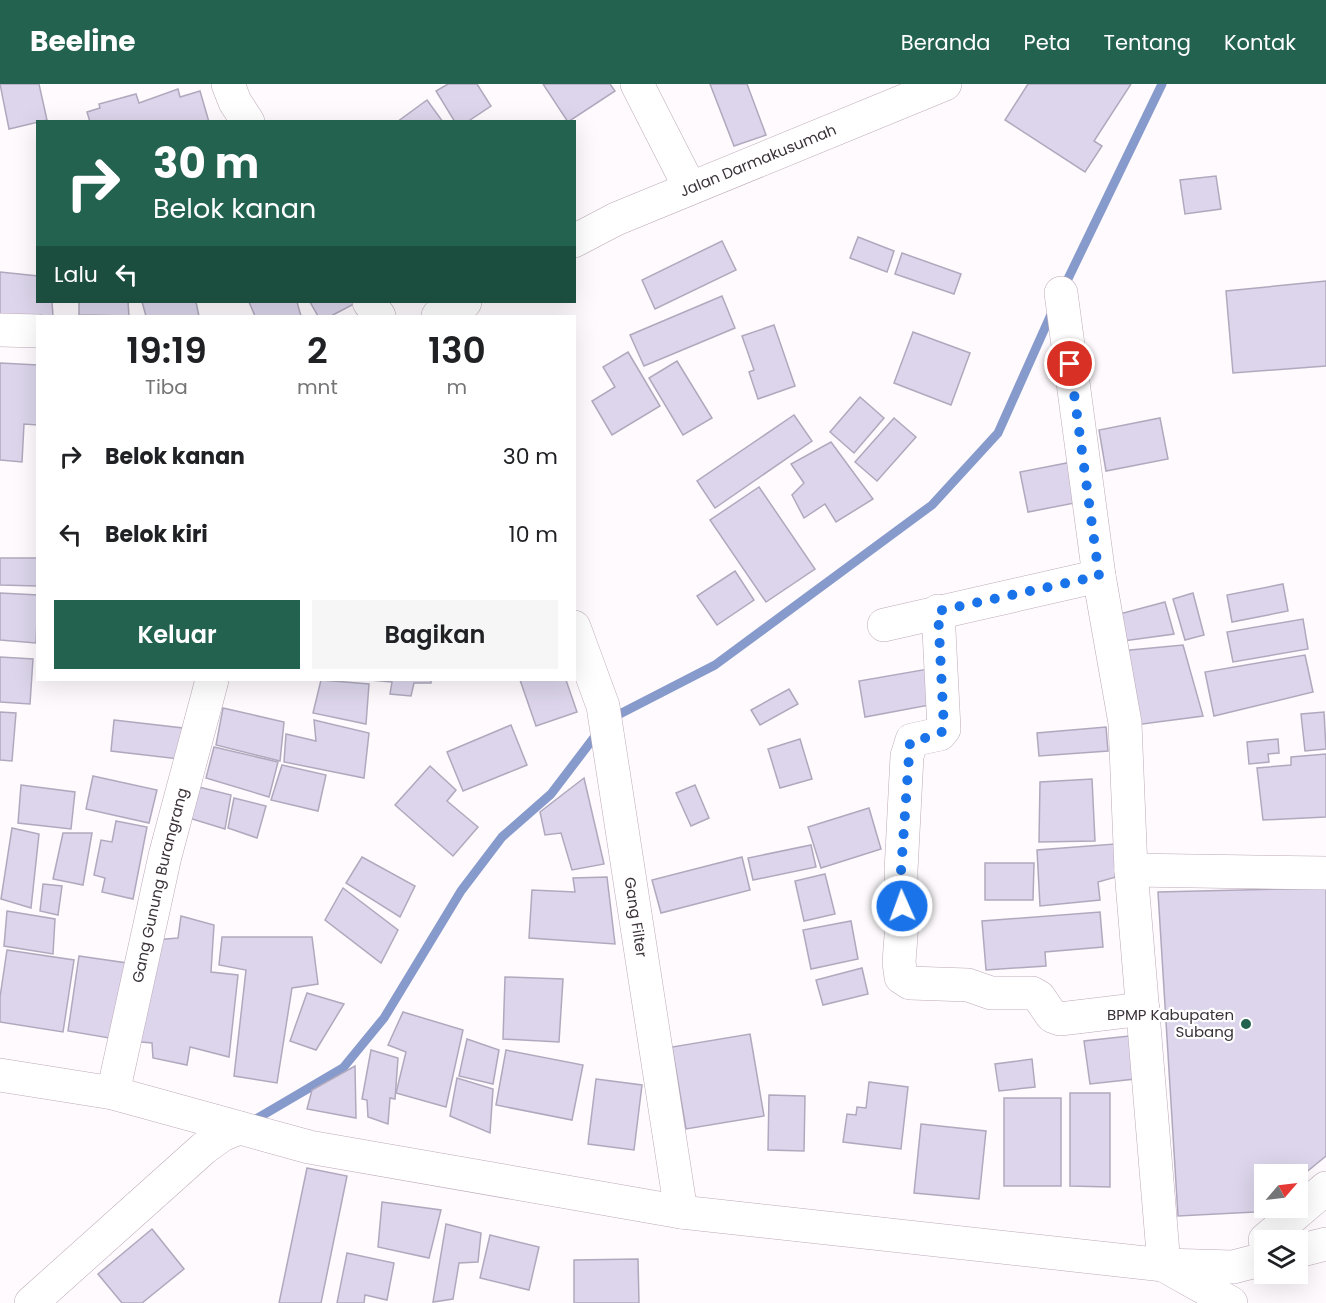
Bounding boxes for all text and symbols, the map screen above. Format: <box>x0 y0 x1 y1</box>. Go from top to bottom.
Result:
text: Beeline <box>30 22 136 61</box>
text: Beranda <box>901 28 991 57</box>
text: Peta <box>1024 28 1071 57</box>
text: Tentang <box>1104 28 1191 57</box>
text: Kontak <box>1224 28 1296 57</box>
street label: Jalan Darmakusumah <box>676 119 839 202</box>
text: 30 m <box>153 134 259 193</box>
icon: right <box>54 144 132 222</box>
text: Belok kanan <box>153 190 316 227</box>
icon: left <box>110 258 143 291</box>
text: Lalu <box>54 259 98 290</box>
text: 19:19 <box>126 325 207 376</box>
text: 2 <box>307 325 328 376</box>
text: 130 <box>428 325 486 376</box>
pin <box>1044 338 1095 389</box>
icon: arrive <box>1053 347 1086 380</box>
text: Tiba <box>145 373 188 401</box>
text: mnt <box>297 373 338 401</box>
text: m <box>447 373 467 401</box>
icon: right <box>54 440 87 473</box>
text: Belok kanan <box>105 441 245 472</box>
text: 30 m <box>503 441 558 472</box>
icon: left <box>54 518 87 551</box>
text: Belok kiri <box>105 519 208 550</box>
text: 10 m <box>509 519 558 550</box>
button: Keluar <box>54 600 300 669</box>
button: Bagikan <box>312 600 558 669</box>
street label: Gang Gunung Burangrang <box>127 785 193 985</box>
position arrow <box>870 874 934 938</box>
street label: Gang Filter <box>620 876 653 959</box>
place label: BPMP Kabupaten Subang <box>1107 1004 1234 1042</box>
marker: BPMP Kabupaten Subang <box>1239 1017 1253 1031</box>
north arrow <box>1254 1164 1308 1218</box>
map controls <box>1254 1164 1308 1284</box>
button: layers <box>1254 1230 1308 1284</box>

